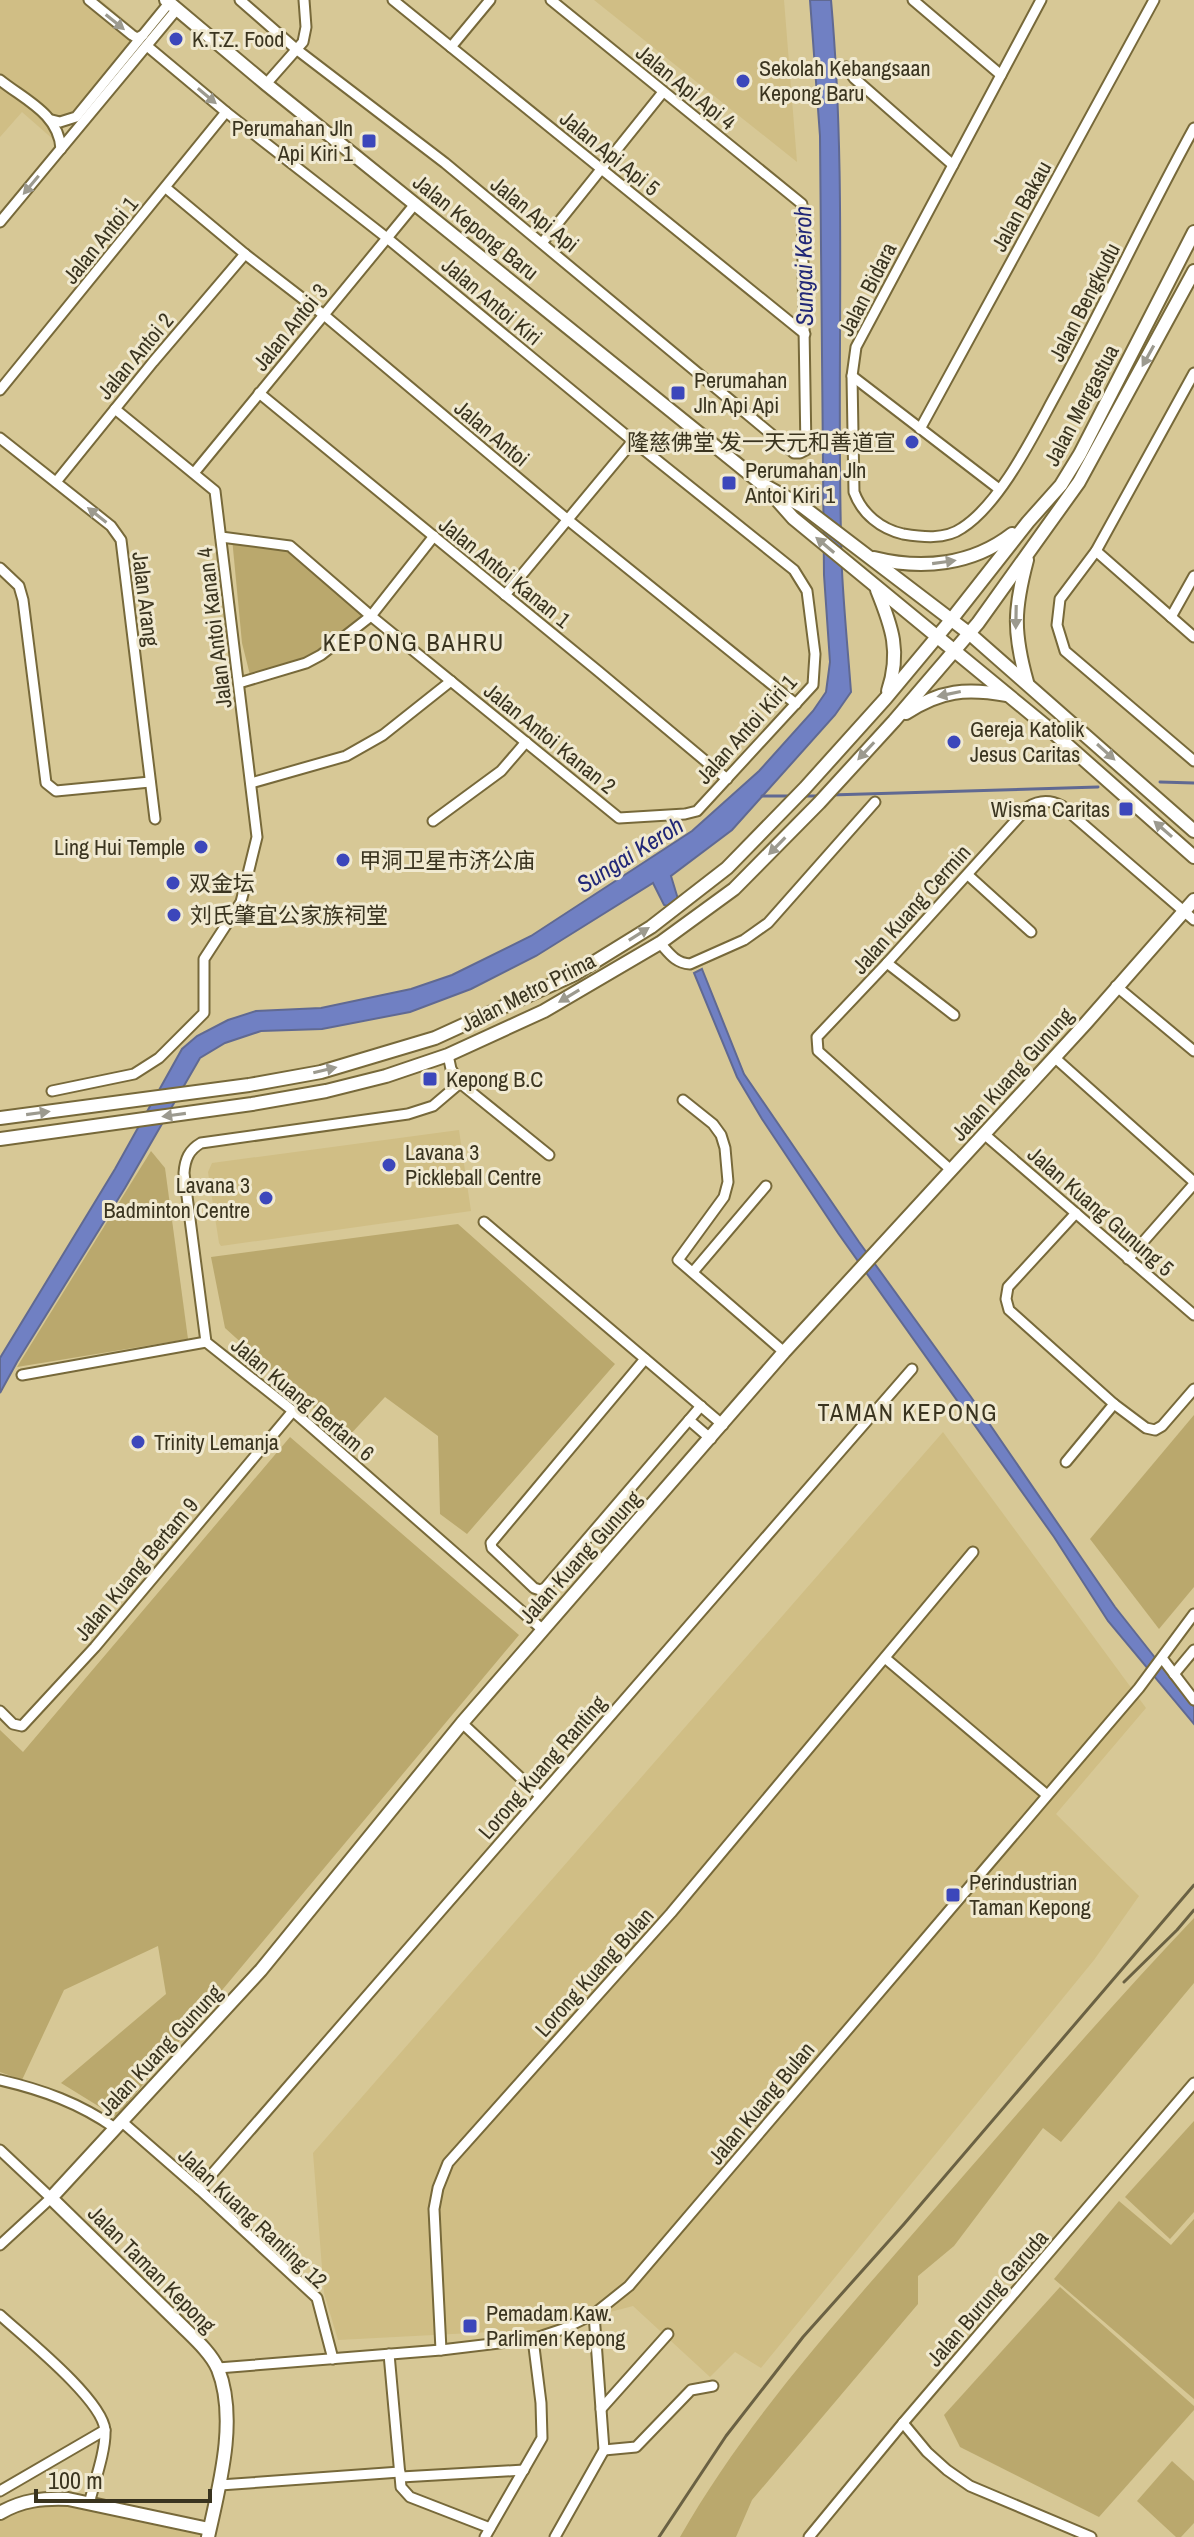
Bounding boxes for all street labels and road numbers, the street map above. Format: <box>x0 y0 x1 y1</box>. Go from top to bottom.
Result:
street label: Jalan Api Api 4 <box>630 37 742 137</box>
street label: Jalan Api Api 5 <box>554 103 666 203</box>
street label: Jalan Bakau <box>984 155 1058 257</box>
street label: Jalan Kepong Baru <box>407 167 545 287</box>
street label: Jalan Api Api <box>485 169 585 259</box>
street label: Jalan Antoi 1 <box>56 190 144 290</box>
street label: Jalan Bidara <box>831 237 903 341</box>
street label: Jalan Bengkudu <box>1041 238 1127 366</box>
street label: Jalan Antoi Kiri <box>435 250 549 352</box>
street label: Jalan Antoi 3 <box>246 277 334 377</box>
street label: Jalan Antoi 2 <box>90 306 180 406</box>
street label: Jalan Mergastua <box>1036 339 1126 471</box>
street label: Jalan Antoi <box>448 393 536 473</box>
street label: Jalan Antoi Kanan 1 <box>433 510 577 634</box>
street label: Jalan Antoi Kanan 4 <box>189 546 239 710</box>
street label: Jalan Arang <box>125 550 167 648</box>
street label: Jalan Antoi Kiri 1 <box>689 668 803 790</box>
street label: Jalan Antoi Kanan 2 <box>478 676 622 800</box>
street label: Jalan Kuang Cermin <box>845 838 977 980</box>
street label: Jalan Metro Prima <box>456 945 600 1039</box>
street label: Jalan Kuang Gunung <box>944 1001 1080 1147</box>
street label: Jalan Kuang Gunung 5 <box>1022 1139 1180 1283</box>
street label: Jalan Kuang Bertam 6 <box>225 1330 381 1468</box>
street label: Jalan Kuang Gunung <box>512 1484 648 1630</box>
street label: Jalan Kuang Bertam 9 <box>67 1491 205 1647</box>
street label: Lorong Kuang Ranting <box>471 1689 613 1845</box>
street label: Lorong Kuang Bulan <box>528 1901 660 2043</box>
street label: Jalan Kuang Gunung <box>91 1978 229 2122</box>
street label: Jalan Kuang Bulan <box>701 2035 821 2171</box>
street label: Jalan Kuang Ranting 12 <box>172 2141 334 2295</box>
street label: Jalan Taman Kepong <box>81 2198 223 2340</box>
street label: Jalan Burung Garuda <box>919 2223 1055 2373</box>

